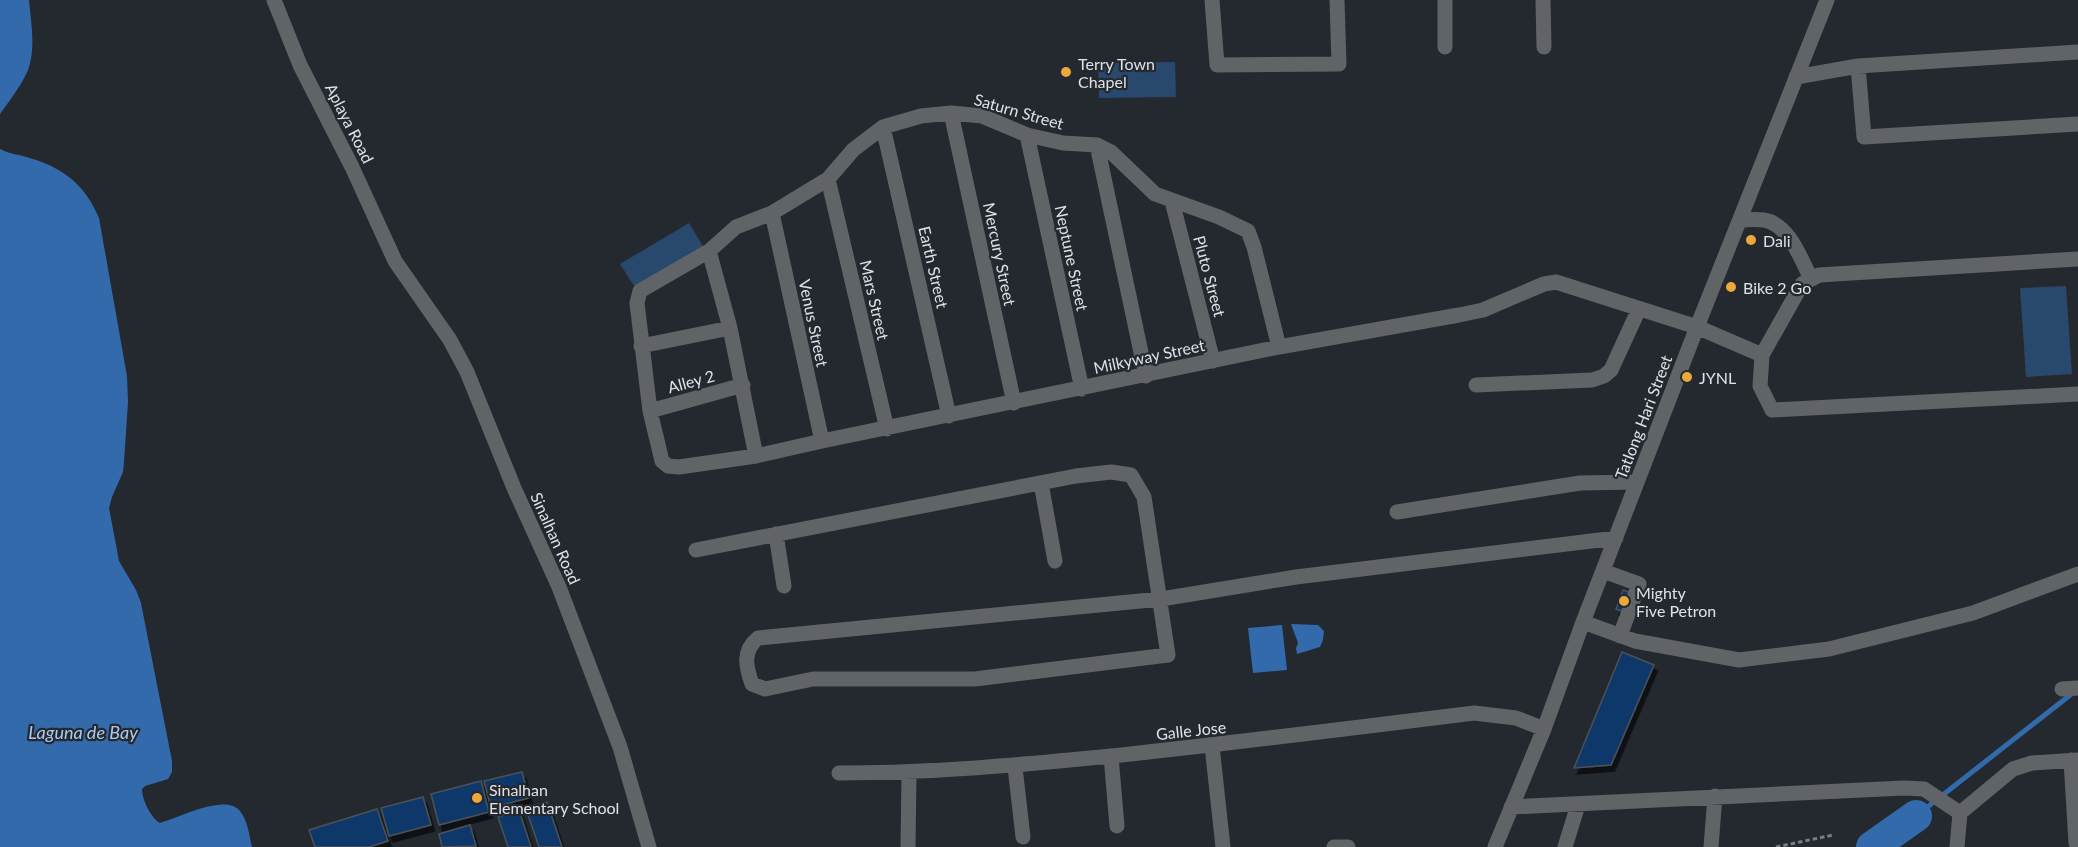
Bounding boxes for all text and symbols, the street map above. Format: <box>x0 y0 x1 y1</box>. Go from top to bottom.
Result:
place label: Terry Town Chapel <box>1078 54 1155 91</box>
marker: Terry Town Chapel <box>1059 65 1073 79</box>
street label: Aplaya Road <box>322 80 378 166</box>
street label: Saturn Street <box>972 89 1066 133</box>
street label: Mercury Street <box>980 201 1020 308</box>
street label: Neptune Street <box>1052 203 1093 313</box>
street label: Earth Street <box>915 224 953 310</box>
place label: Dali <box>1763 231 1791 250</box>
street label: Pluto Street <box>1190 233 1230 319</box>
marker: Dali <box>1744 233 1758 247</box>
street label: Mars Street <box>857 258 893 342</box>
street label: Venus Street <box>795 277 833 369</box>
place label: Bike 2 Go <box>1743 278 1811 297</box>
marker: Bike 2 Go <box>1724 280 1738 294</box>
street label: Milkyway Street <box>1092 335 1207 377</box>
street label: Tatlong Hari Street <box>1611 352 1675 482</box>
street label: Alley 2 <box>665 366 717 396</box>
place label: JYNL <box>1699 368 1736 387</box>
marker: JYNL <box>1680 370 1694 384</box>
street label: Sinalhan Road <box>527 489 585 587</box>
place label: Mighty Five Petron <box>1636 583 1716 620</box>
marker: Mighty Five Petron <box>1617 594 1631 608</box>
street label: Galle Jose <box>1155 717 1227 743</box>
water label: Laguna de Bay <box>28 721 138 743</box>
place label: Sinalhan Elementary School <box>489 780 619 817</box>
marker: Sinalhan Elementary School <box>470 791 484 805</box>

